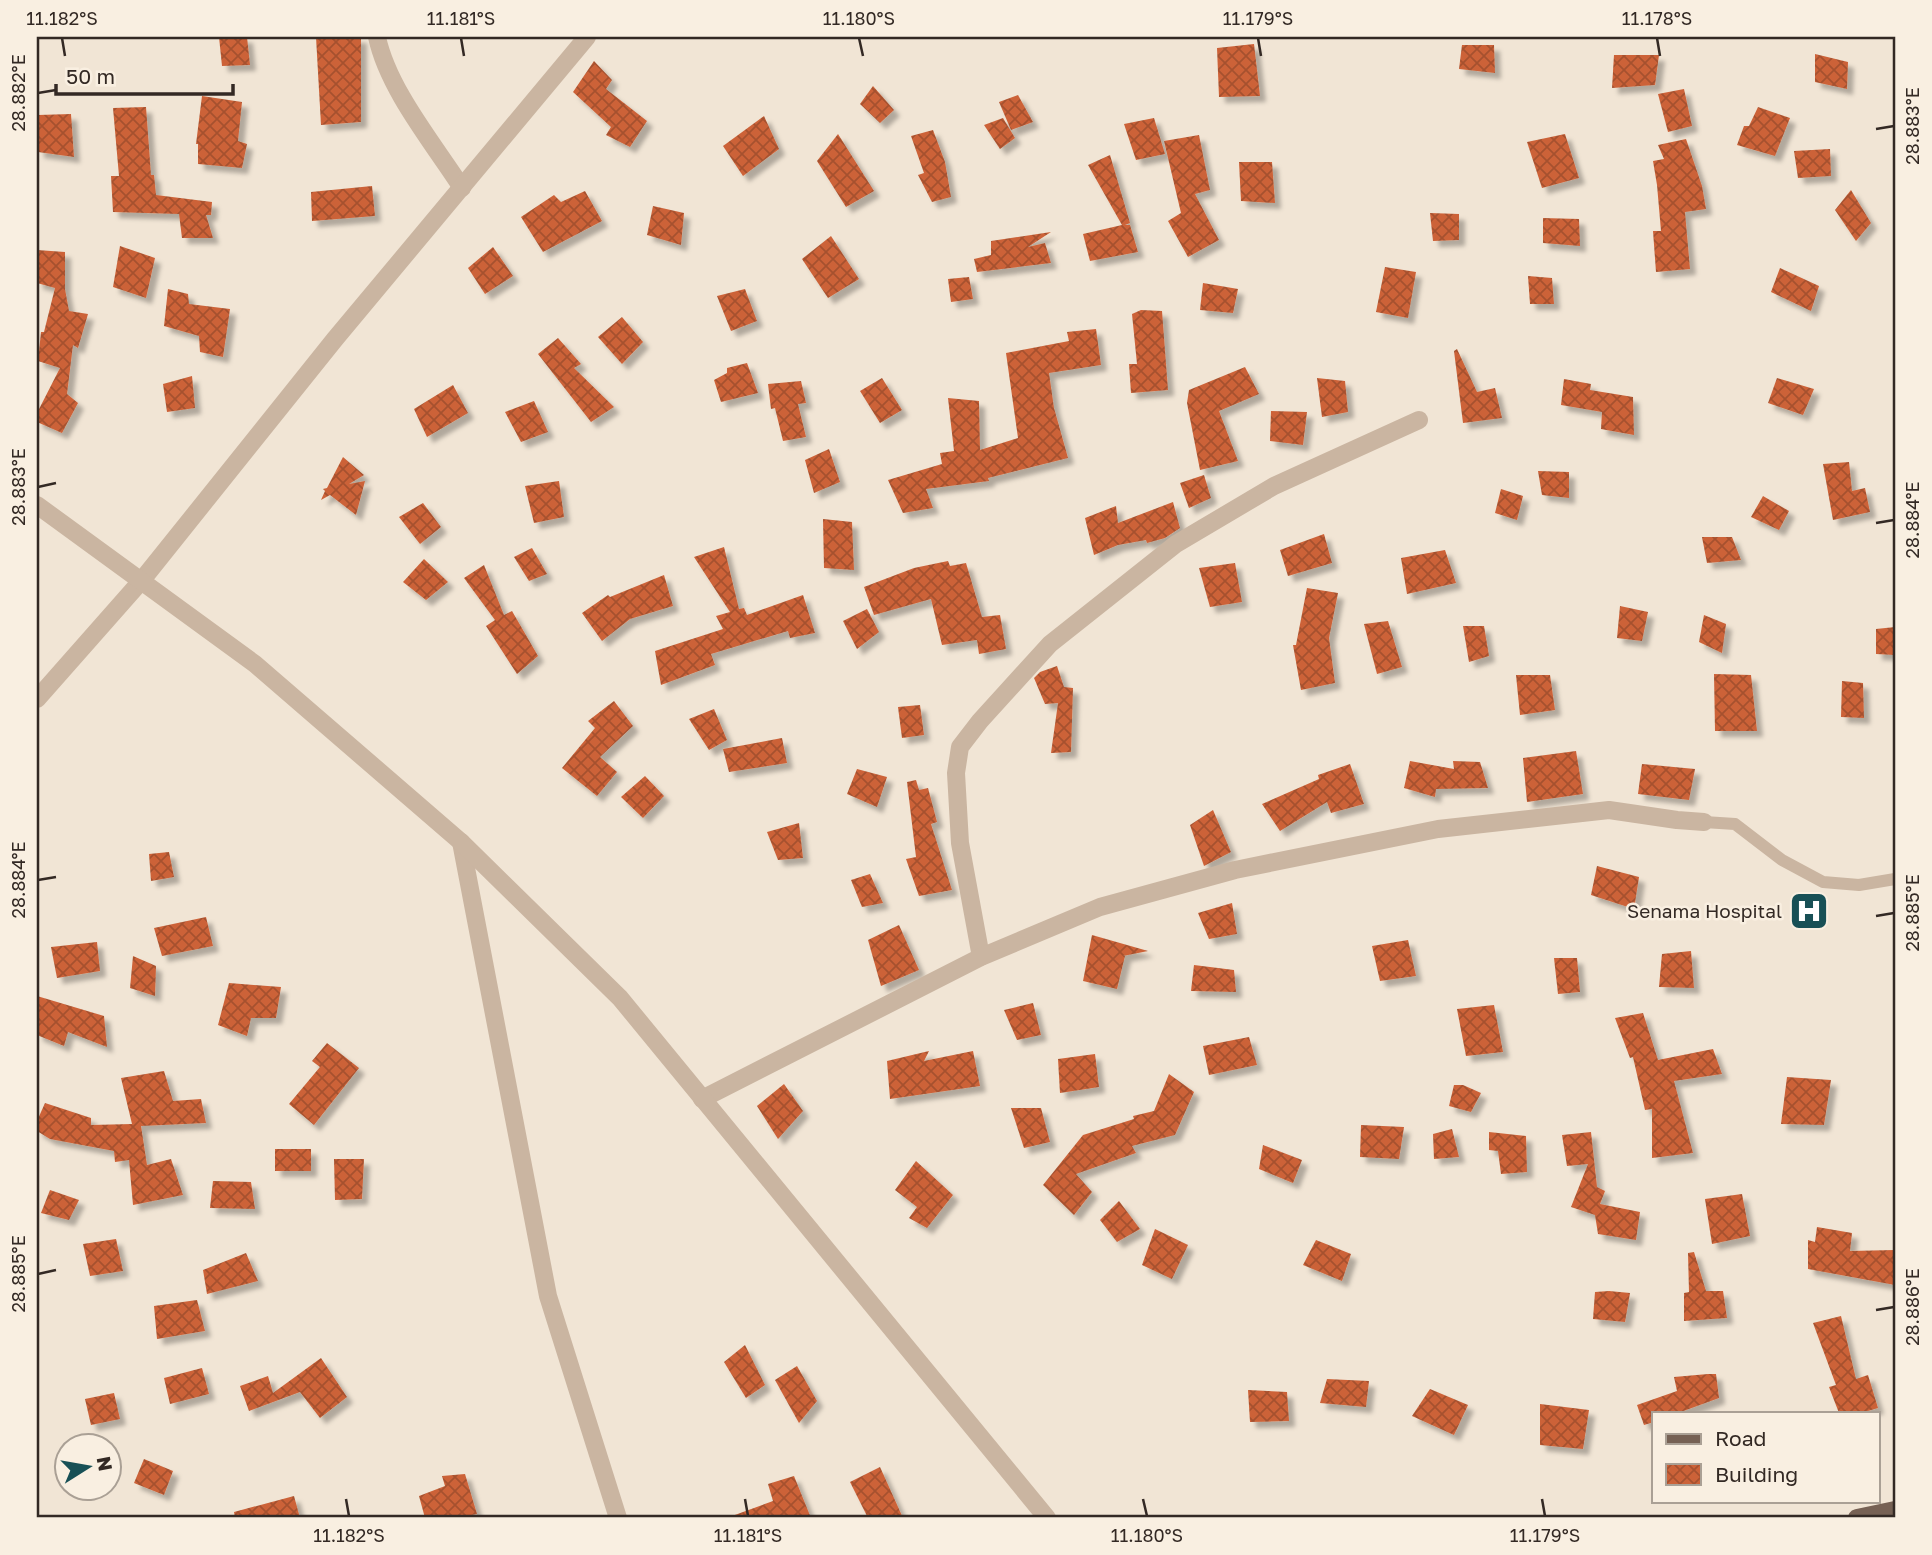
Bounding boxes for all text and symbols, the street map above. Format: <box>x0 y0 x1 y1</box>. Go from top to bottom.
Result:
text: 11.182°S <box>26 7 98 29</box>
text: 11.181°S <box>427 7 495 29</box>
text: 11.180°S <box>823 7 895 29</box>
text: 11.179°S <box>1223 7 1293 29</box>
text: 11.178°S <box>1622 7 1692 29</box>
scale bar <box>56 52 233 96</box>
text: 28.882°E <box>7 54 29 132</box>
text: 50 m <box>66 63 115 89</box>
text: 28.883°E <box>1901 87 1923 165</box>
text: 28.883°E <box>7 448 29 526</box>
text: 28.884°E <box>1901 482 1923 558</box>
text: 28.884°E <box>7 842 29 918</box>
text: 28.885°E <box>1901 874 1923 952</box>
hospital icon: Senama Hospital <box>1788 890 1830 932</box>
place label: Senama Hospital <box>1627 899 1782 922</box>
text: 28.885°E <box>7 1235 29 1313</box>
text: 28.886°E <box>1901 1268 1923 1346</box>
legend <box>1652 1412 1880 1502</box>
text: Road <box>1715 1425 1766 1451</box>
north arrow <box>52 1432 122 1502</box>
text: N <box>93 1454 118 1473</box>
text: Building <box>1715 1461 1798 1487</box>
text: 11.182°S <box>313 1524 385 1546</box>
text: 11.181°S <box>714 1524 782 1546</box>
text: 11.180°S <box>1111 1524 1183 1546</box>
text: 11.179°S <box>1510 1524 1580 1546</box>

